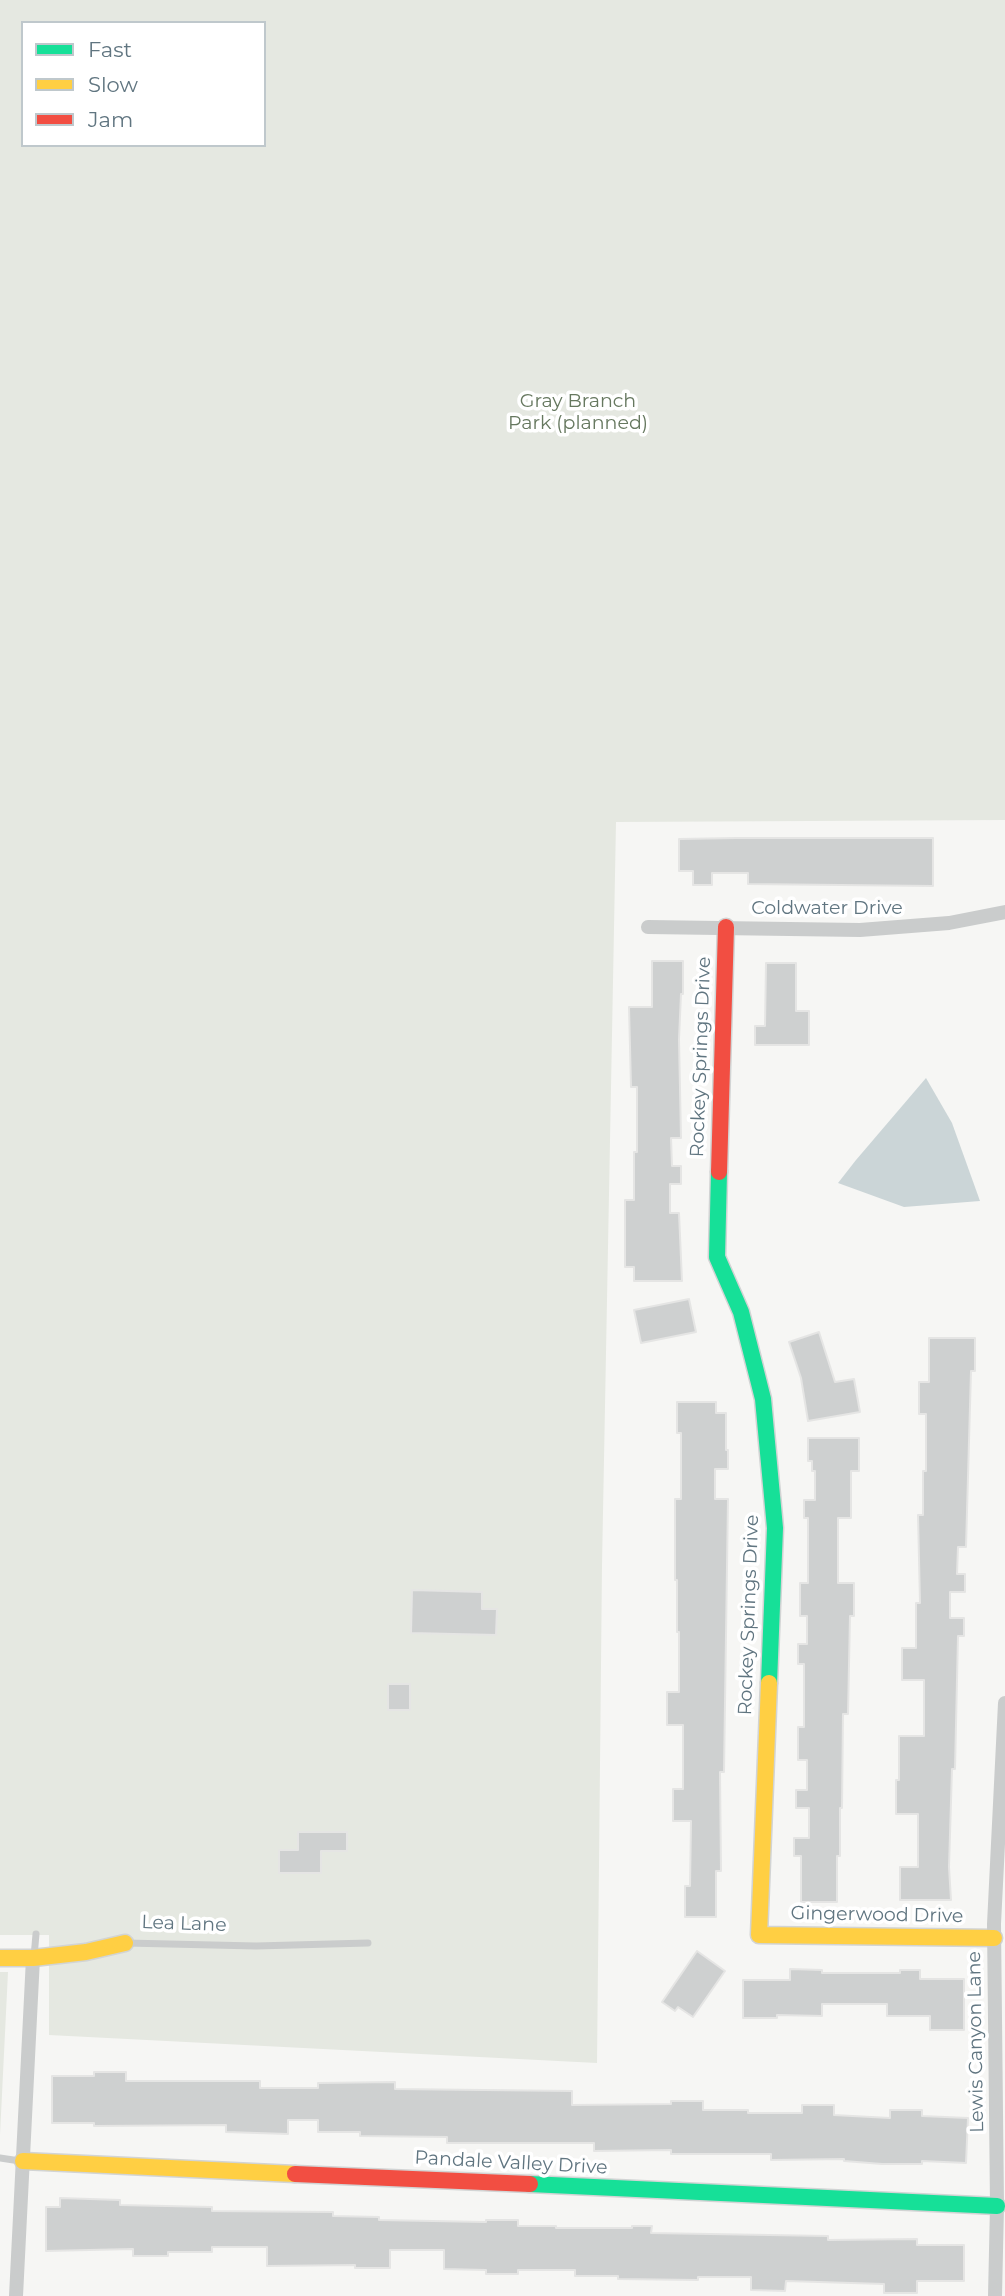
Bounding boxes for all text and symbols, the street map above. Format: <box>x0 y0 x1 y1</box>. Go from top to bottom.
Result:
legend <box>21 21 266 147</box>
text: Fast <box>88 37 132 62</box>
text: Slow <box>88 72 138 97</box>
text: Jam <box>88 107 133 132</box>
park label: Gray Branch Park (planned) <box>508 390 648 434</box>
street label: Coldwater Drive <box>751 897 903 919</box>
street label: Rockey Springs Drive <box>686 956 716 1158</box>
street label: Rockey Springs Drive <box>734 1514 764 1716</box>
street label: Gingerwood Drive <box>790 1902 964 1928</box>
street label: Lea Lane <box>141 1911 227 1937</box>
street label: Lewis Canyon Lane <box>963 1951 989 2133</box>
street label: Pandale Valley Drive <box>414 2147 608 2179</box>

